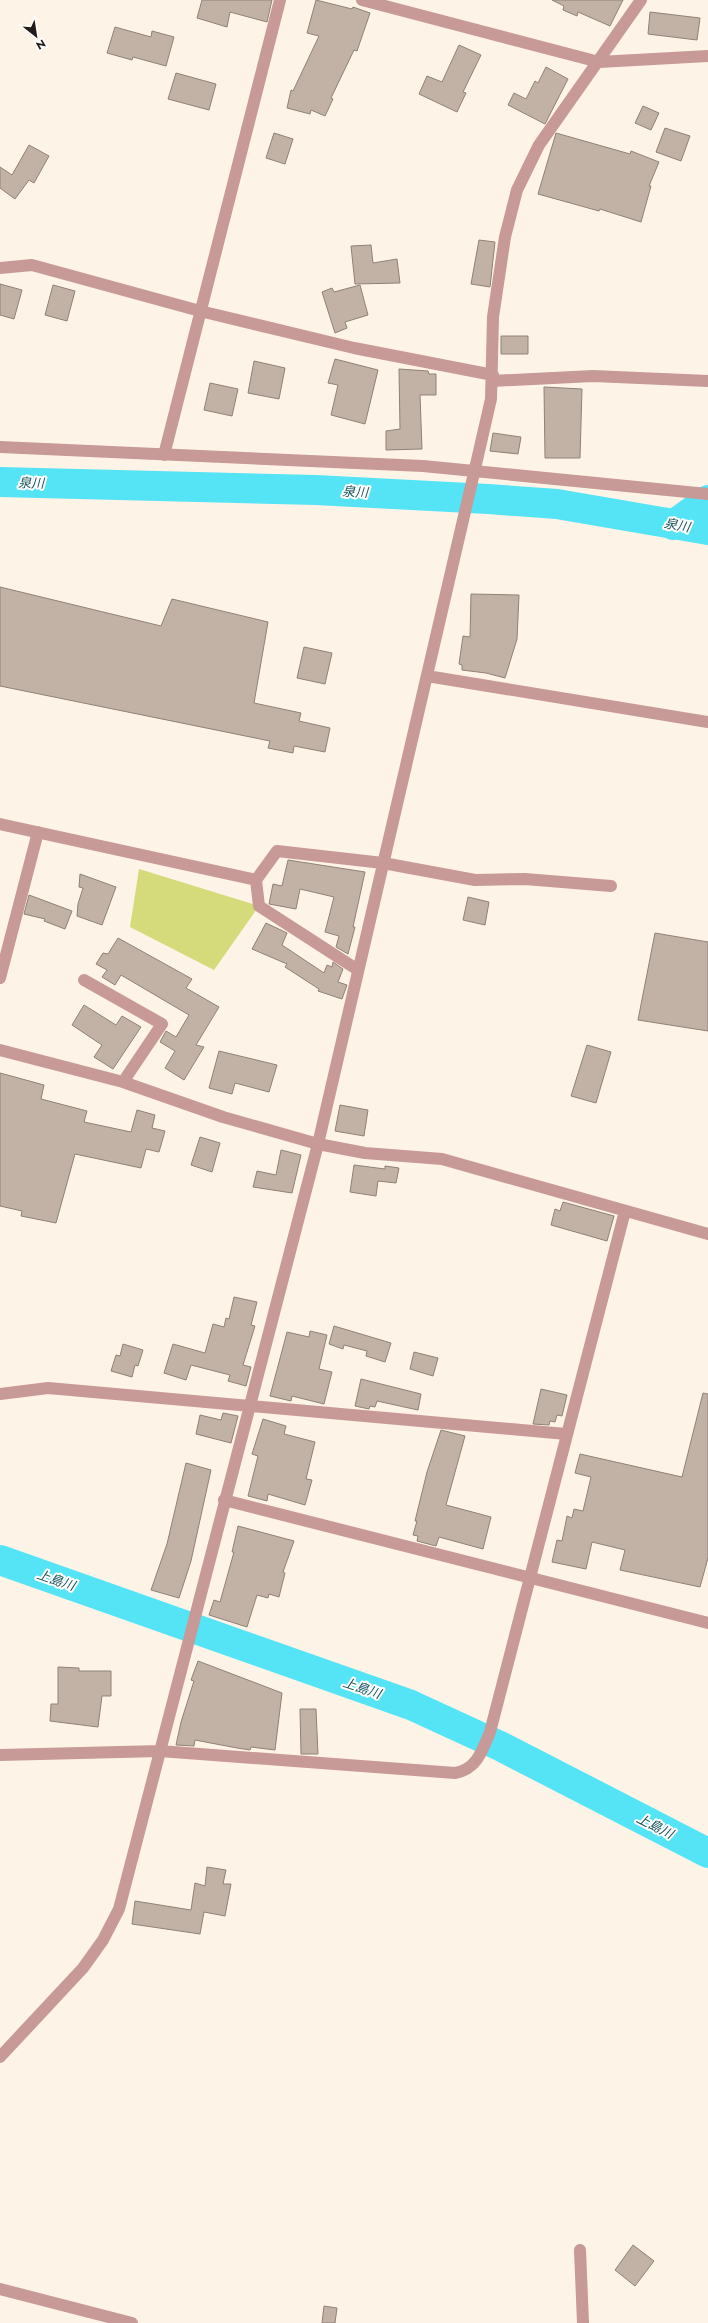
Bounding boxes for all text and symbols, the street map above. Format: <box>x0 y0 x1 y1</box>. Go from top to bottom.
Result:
north arrow <box>16 16 56 56</box>
text: N <box>33 36 49 54</box>
water label: 泉川 <box>18 473 46 493</box>
water label: 泉川 <box>342 482 370 502</box>
water label: 泉川 <box>663 513 693 537</box>
water label: 上島川 <box>34 1565 79 1596</box>
water label: 上島川 <box>340 1673 385 1704</box>
water label: 上島川 <box>633 1809 678 1844</box>

